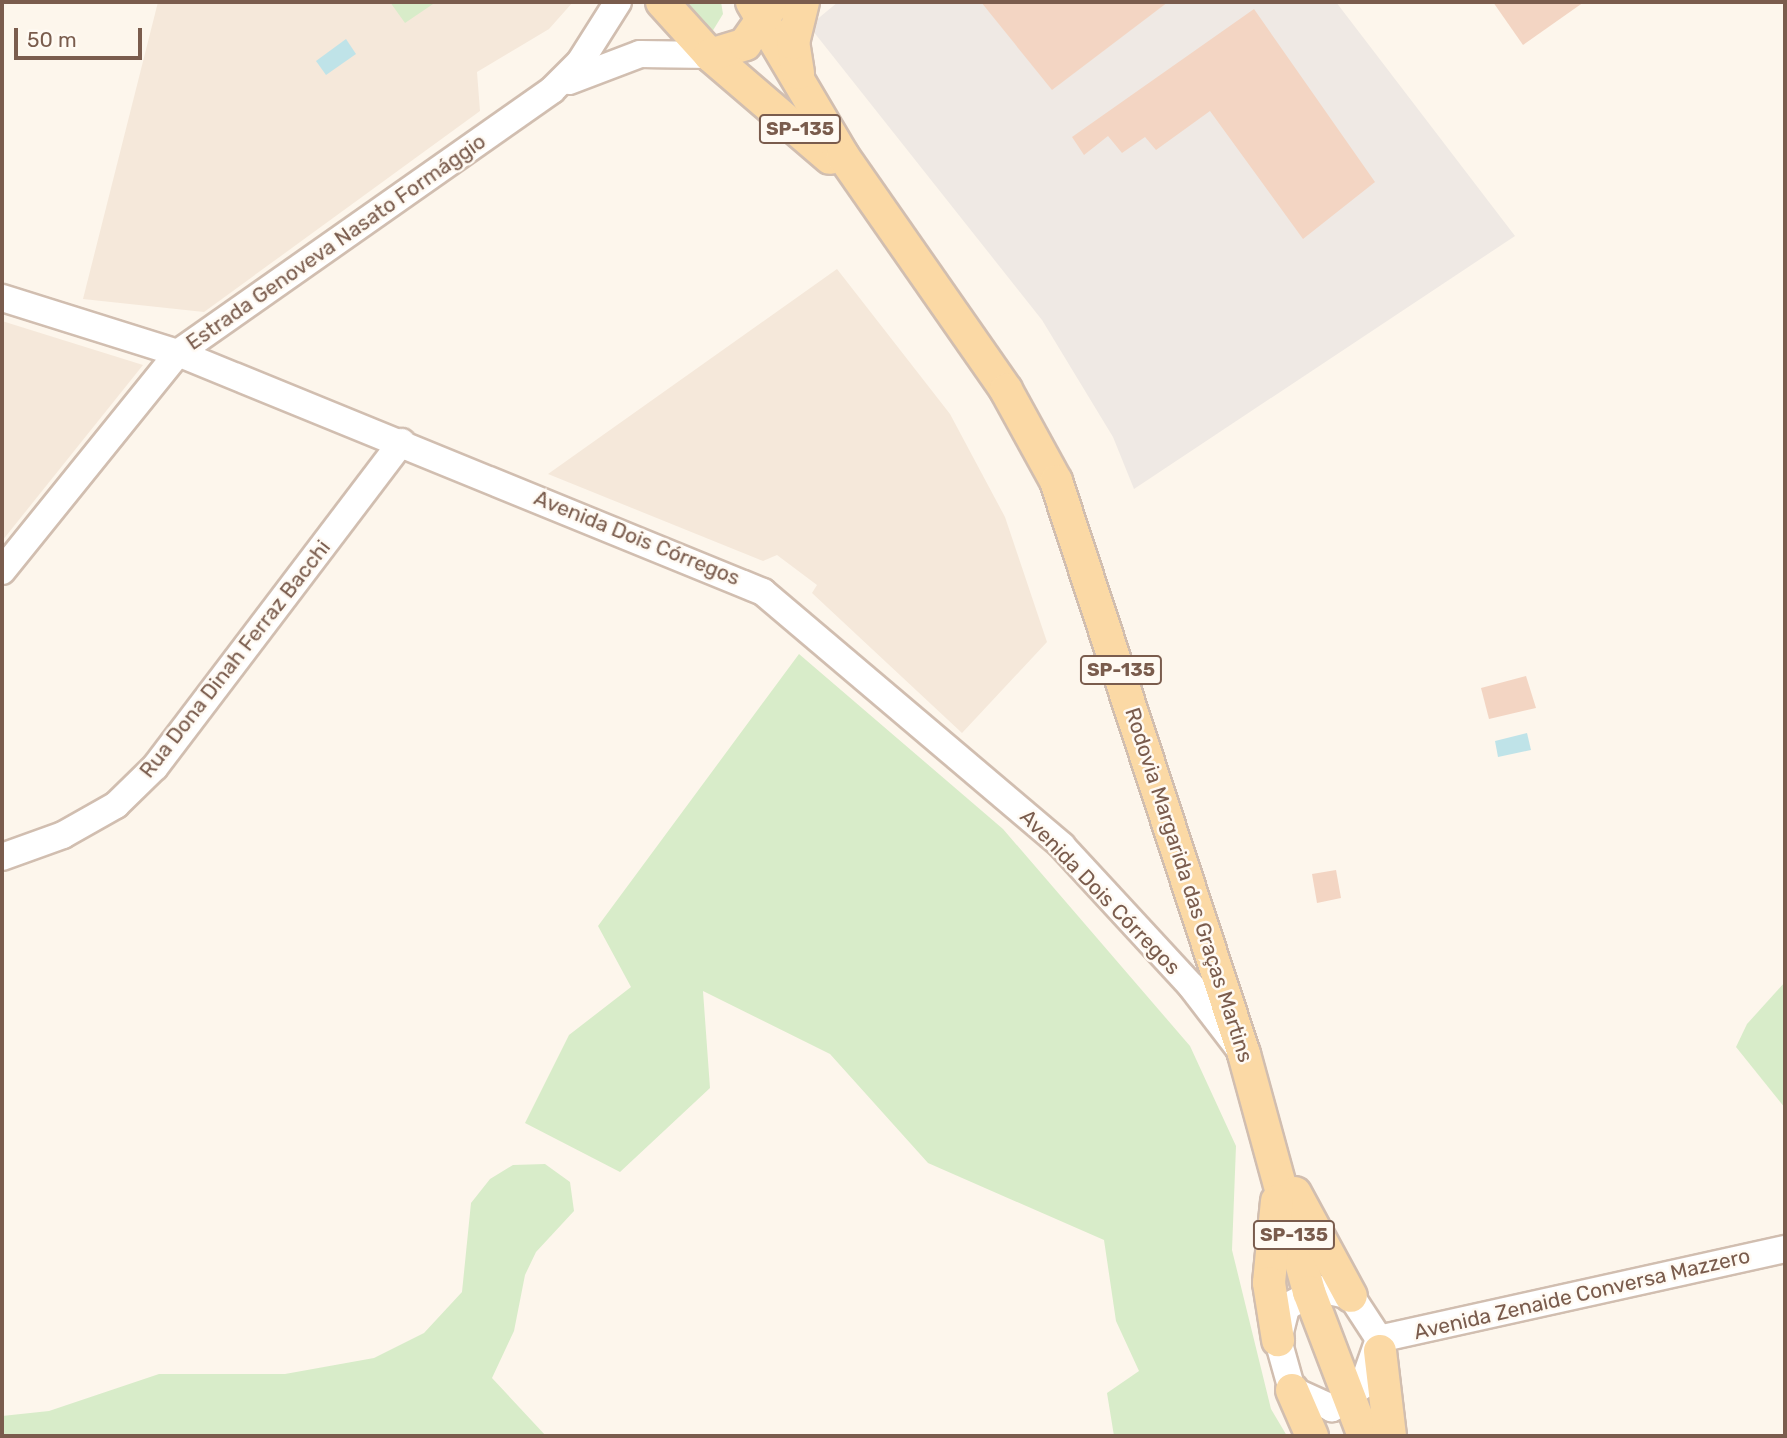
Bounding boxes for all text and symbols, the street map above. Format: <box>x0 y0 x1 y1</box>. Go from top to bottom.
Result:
scale bar <box>18 14 145 58</box>
text: 50 m <box>27 27 77 52</box>
road number: SP-135 <box>758 113 842 144</box>
street label: Estrada Genoveva Nasato Formággio <box>181 129 491 355</box>
street label: Avenida Dois Córregos <box>530 485 744 591</box>
street label: Rua Dona Dinah Ferraz Bacchi <box>134 535 336 783</box>
road number: SP-135 <box>1079 654 1163 685</box>
street label: Rodovia Margarida das Graças Martins <box>1120 704 1258 1066</box>
street label: Avenida Dois Córregos <box>1015 804 1185 980</box>
road number: SP-135 <box>1252 1219 1336 1250</box>
street label: Avenida Zenaide Conversa Mazzero <box>1411 1243 1753 1345</box>

